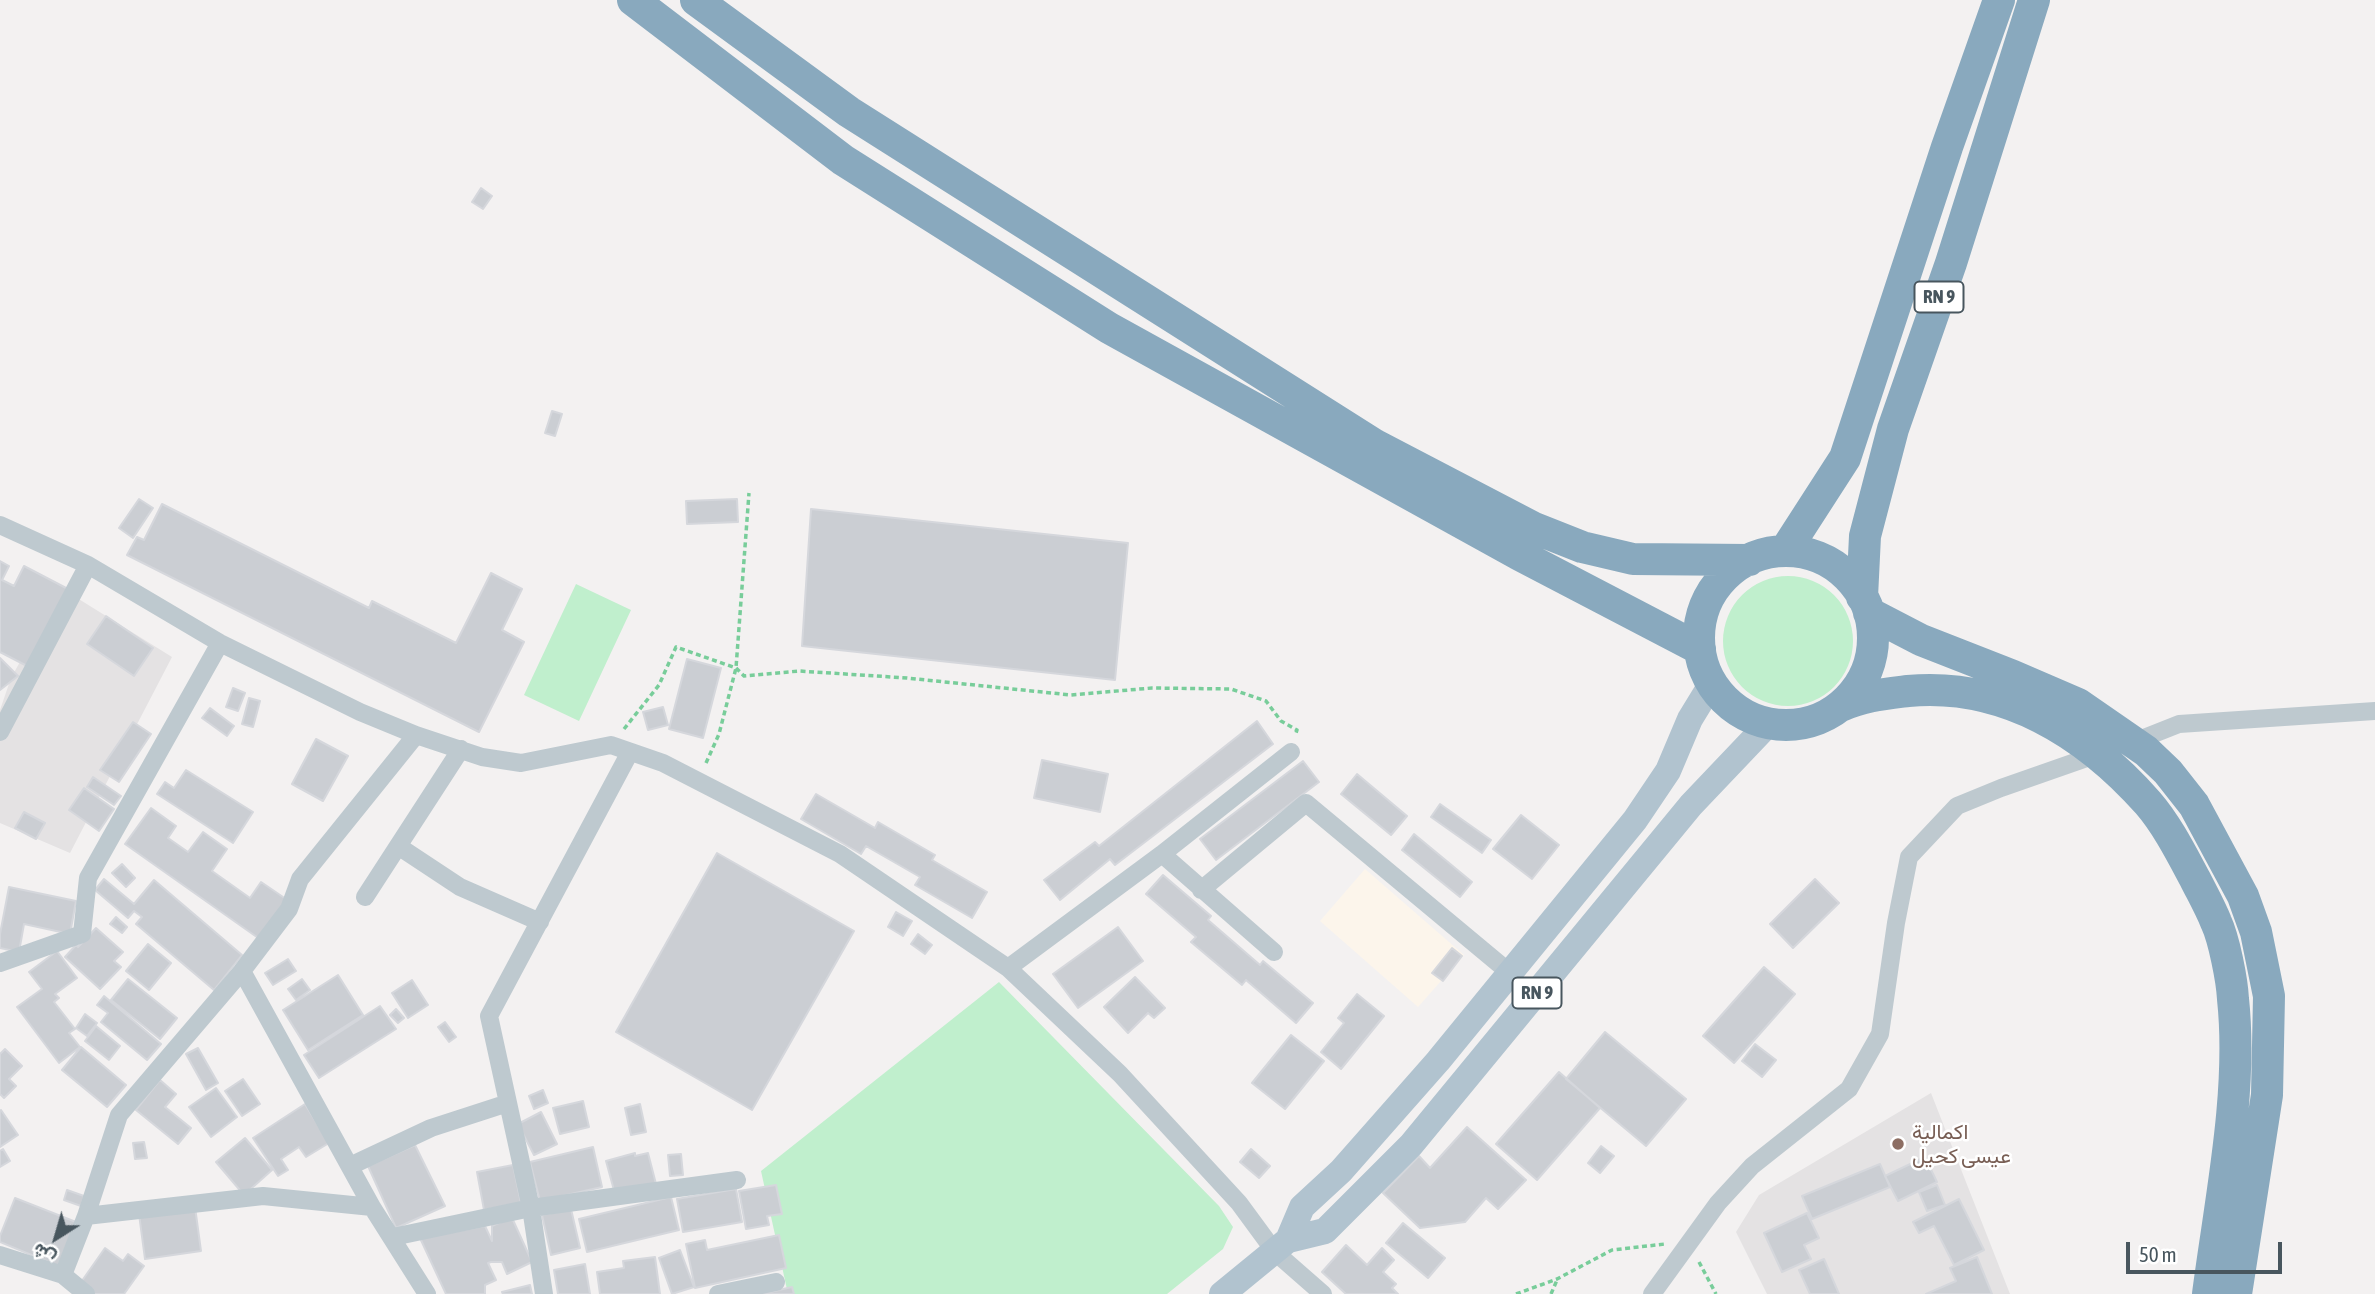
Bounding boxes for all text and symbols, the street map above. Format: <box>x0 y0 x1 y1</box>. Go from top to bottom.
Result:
road number: RN 9 <box>1914 282 1964 312</box>
road number: RN 9 <box>1512 978 1562 1009</box>
place label: اكمالية عيسى كحيل <box>1912 1119 2011 1169</box>
marker: اكمالية عيسى كحيل <box>1890 1136 1906 1152</box>
north arrow <box>21 1203 91 1273</box>
scale bar <box>2130 1228 2286 1272</box>
text: ش <box>28 1239 59 1270</box>
text: 50 m <box>2139 1242 2177 1266</box>

